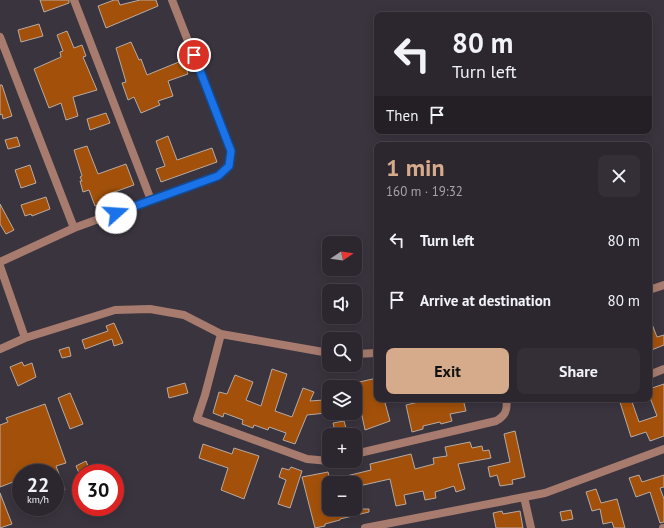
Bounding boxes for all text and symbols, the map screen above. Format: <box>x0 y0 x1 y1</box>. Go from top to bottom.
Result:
text: 80 m <box>452 24 513 61</box>
icon: left <box>386 28 438 80</box>
pin <box>177 38 211 72</box>
icon: arrive <box>183 44 205 66</box>
text: Turn left <box>452 60 517 83</box>
icon: arrive <box>426 104 448 126</box>
text: Then <box>386 106 418 125</box>
text: 1 min <box>386 152 445 183</box>
button: close <box>598 155 640 197</box>
text: 160 m · 19:32 <box>386 183 463 200</box>
position arrow <box>95 192 137 234</box>
icon: left <box>386 229 408 251</box>
text: Turn left <box>420 231 474 250</box>
text: 80 m <box>607 231 640 250</box>
north arrow <box>322 236 362 276</box>
map controls <box>322 236 362 516</box>
button: sound <box>322 284 362 324</box>
icon: arrive <box>386 289 408 311</box>
text: Arrive at destination <box>420 291 551 310</box>
text: 80 m <box>607 291 640 310</box>
button: search <box>322 332 362 372</box>
button: Exit <box>386 348 509 394</box>
button: Share <box>517 348 640 394</box>
button: layers <box>322 380 362 420</box>
button: + <box>322 428 362 468</box>
speed limit sign: 30 <box>72 464 124 516</box>
text: 22 <box>27 472 49 498</box>
button: − <box>322 476 362 516</box>
text: km/h <box>27 493 49 506</box>

